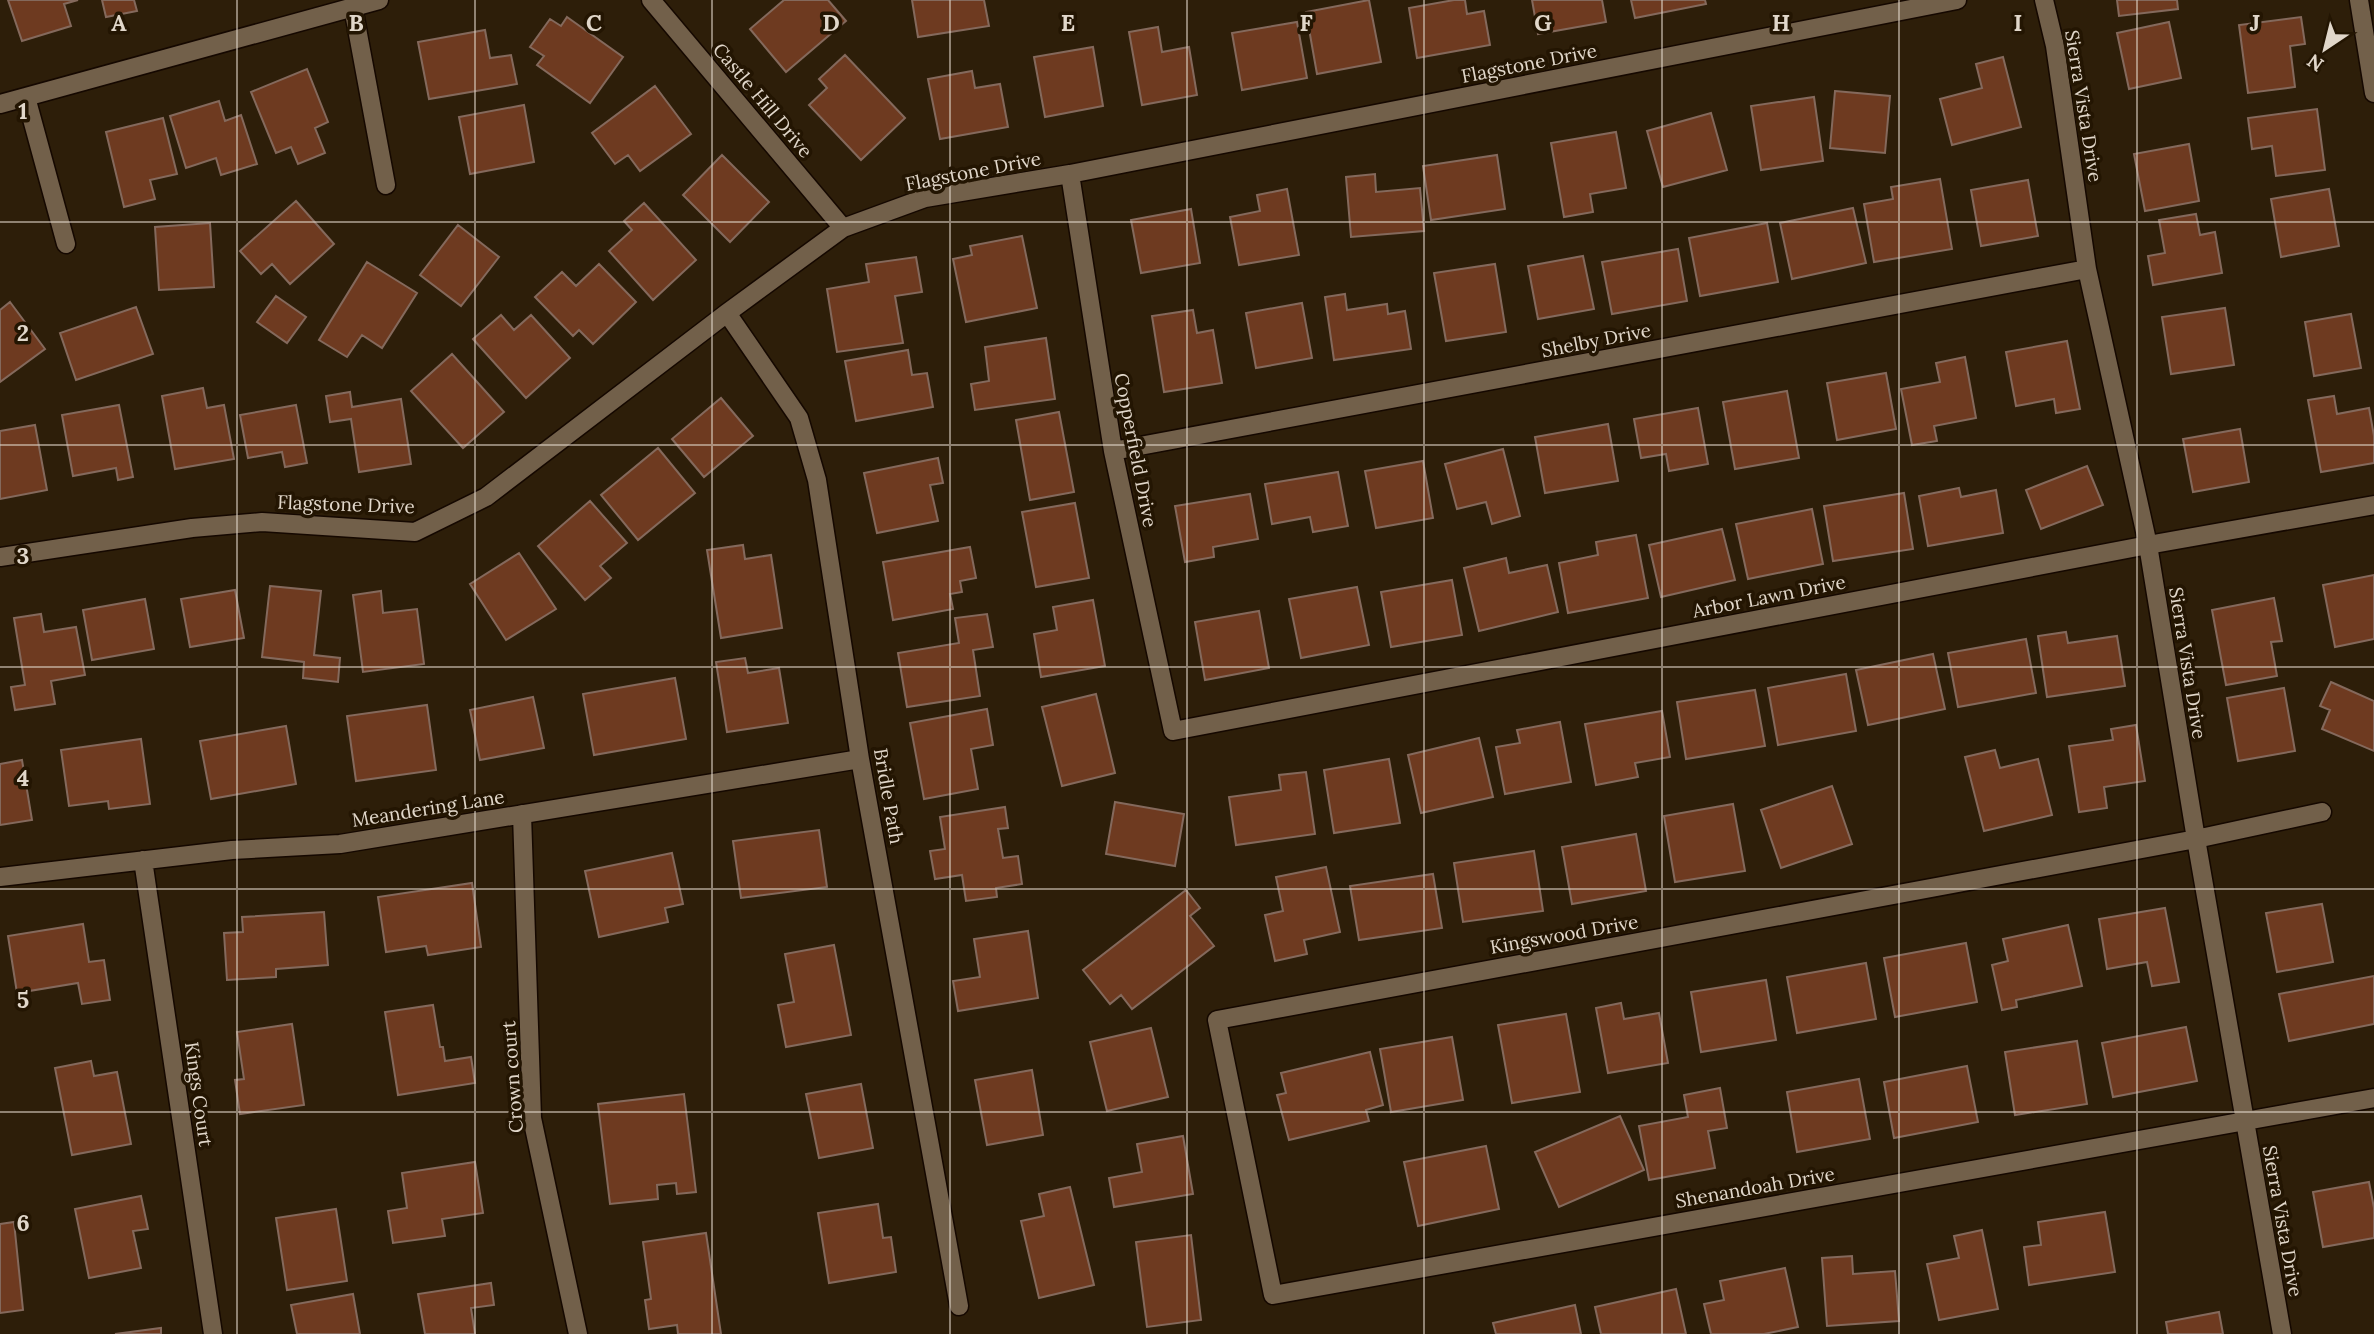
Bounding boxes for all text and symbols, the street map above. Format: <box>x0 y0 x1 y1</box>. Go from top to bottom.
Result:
text: A <box>111 8 127 37</box>
text: B <box>348 8 364 37</box>
text: C <box>586 8 602 37</box>
text: D <box>822 8 840 37</box>
text: E <box>1061 8 1075 37</box>
text: F <box>1299 8 1313 37</box>
text: G <box>1534 8 1552 37</box>
text: H <box>1772 8 1790 37</box>
text: I <box>2014 8 2022 37</box>
text: J <box>2250 8 2260 37</box>
north arrow <box>2290 14 2360 84</box>
street label: Sierra Vista Drive <box>2060 28 2108 184</box>
street label: Castle Hill Drive <box>708 38 818 162</box>
street label: Flagstone Drive <box>1459 38 1599 88</box>
text: N <box>2302 49 2328 77</box>
text: 1 <box>18 96 28 125</box>
street label: Flagstone Drive <box>903 146 1043 196</box>
text: 2 <box>17 318 29 347</box>
street label: Shelby Drive <box>1539 318 1653 362</box>
street label: Copperfield Drive <box>1109 371 1163 529</box>
street label: Flagstone Drive <box>277 490 415 518</box>
text: 3 <box>17 541 29 570</box>
street label: Arbor Lawn Drive <box>1689 569 1848 623</box>
street label: Sierra Vista Drive <box>2164 585 2212 741</box>
street label: Bridle Path <box>869 746 909 846</box>
text: 4 <box>17 763 29 792</box>
street label: Meandering Lane <box>350 784 506 832</box>
street label: Kingswood Drive <box>1488 909 1640 959</box>
text: 5 <box>17 985 29 1014</box>
street label: Crown court <box>496 1020 528 1134</box>
street label: Kings Court <box>180 1040 218 1149</box>
street label: Sierra Vista Drive <box>2258 1143 2308 1299</box>
street label: Shenandoah Drive <box>1673 1161 1837 1213</box>
text: 6 <box>16 1208 30 1237</box>

